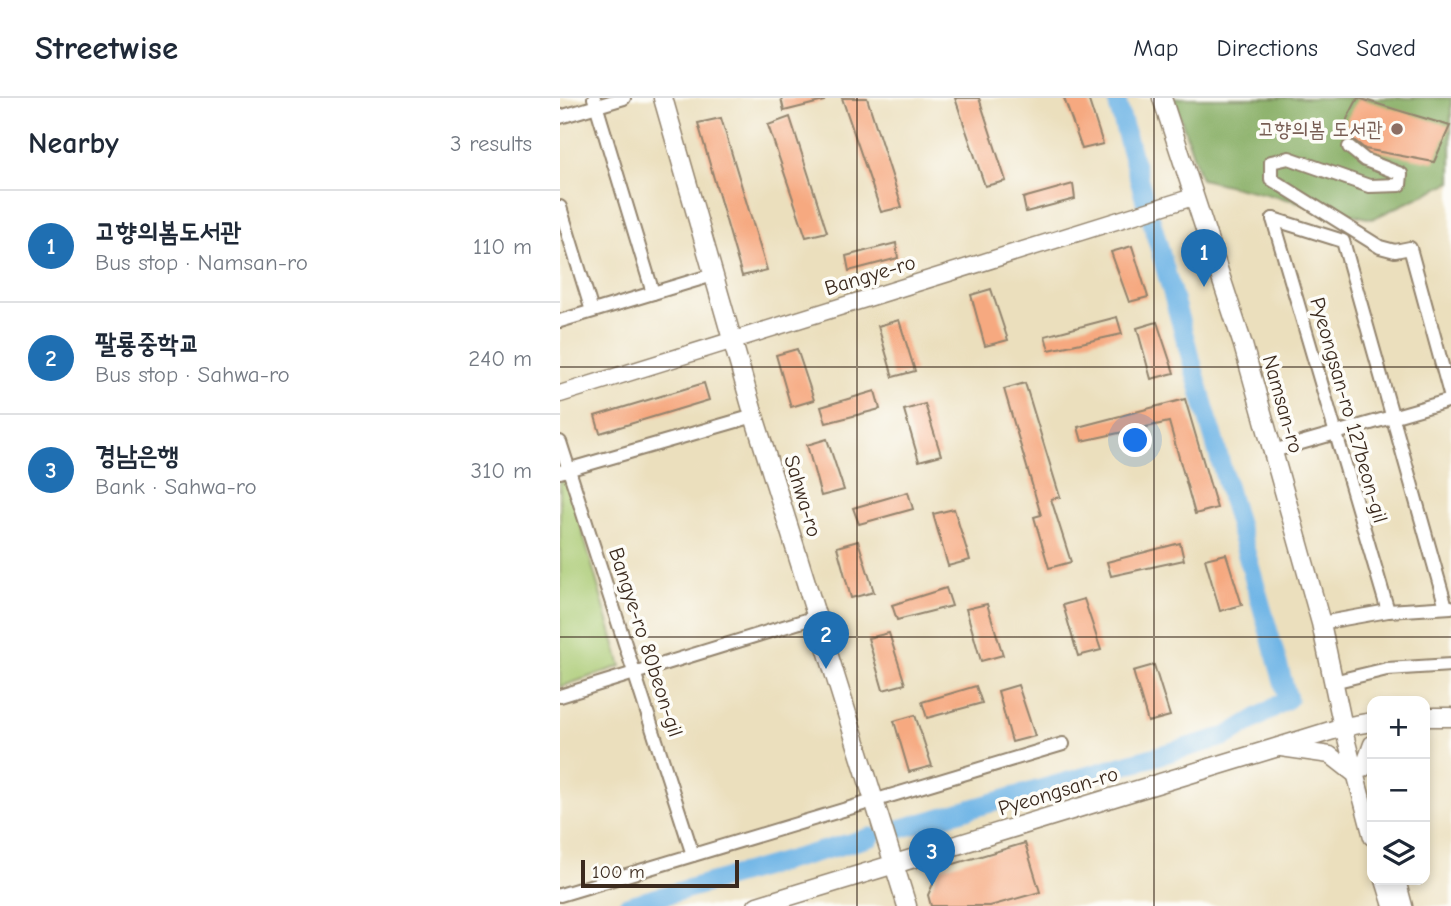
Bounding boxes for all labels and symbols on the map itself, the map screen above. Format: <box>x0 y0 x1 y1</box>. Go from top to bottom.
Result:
place label: 고향의봄 도서관 <box>1258 117 1383 141</box>
marker: 고향의봄 도서관 <box>1389 121 1405 137</box>
pin: 1 <box>1181 229 1227 287</box>
street label: Bangye-ro <box>822 250 918 300</box>
street label: Pyeongsan-ro 127beon-gil <box>1305 294 1393 526</box>
street label: Namsan-ro <box>1258 352 1308 456</box>
your location <box>1118 423 1152 457</box>
street label: Sahwa-ro <box>779 452 827 540</box>
street label: Bangye-ro 80beon-gil <box>604 544 688 740</box>
pin: 2 <box>803 611 849 669</box>
street label: Pyeongsan-ro <box>995 761 1121 821</box>
pin: 3 <box>909 828 955 886</box>
scale bar <box>581 857 738 889</box>

